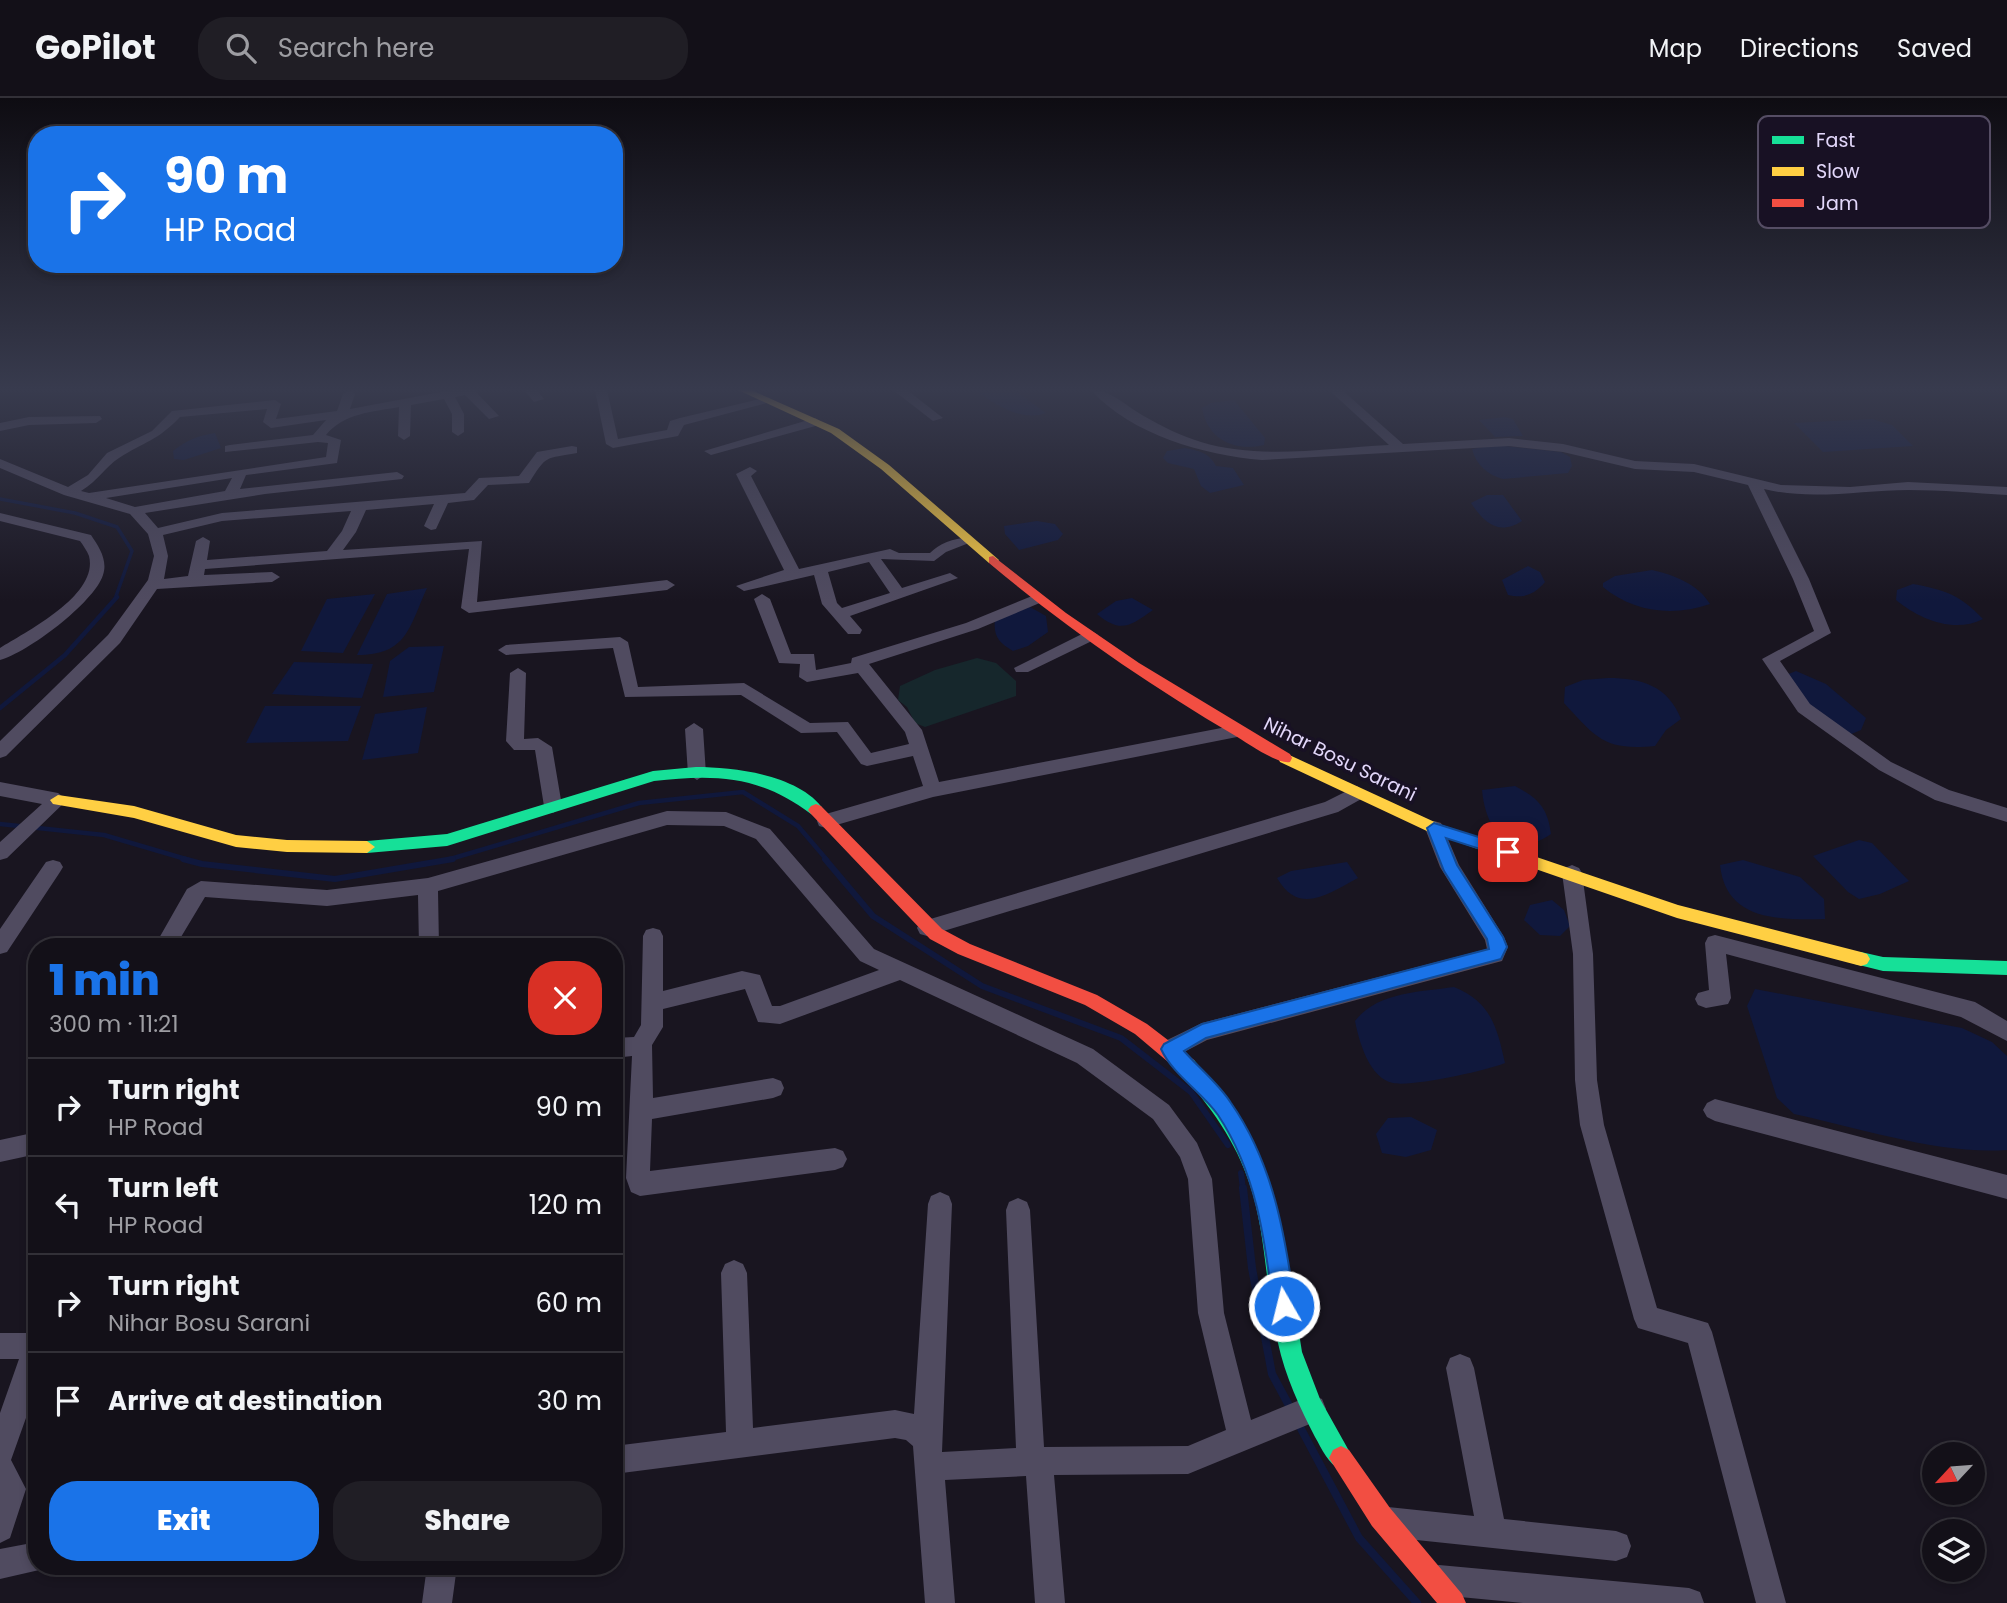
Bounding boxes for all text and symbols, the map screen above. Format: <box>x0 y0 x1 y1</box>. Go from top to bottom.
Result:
search box <box>198 17 688 80</box>
text: GoPilot <box>35 24 156 71</box>
icon: search <box>222 29 260 67</box>
text: Search here <box>278 30 434 66</box>
text: Map <box>1649 32 1702 65</box>
text: Directions <box>1740 32 1859 65</box>
text: Saved <box>1897 32 1972 65</box>
legend <box>1758 116 1990 228</box>
text: Fast <box>1816 127 1855 154</box>
text: 90 m <box>164 142 288 210</box>
icon: right <box>49 154 140 245</box>
text: Slow <box>1816 158 1860 185</box>
text: Jam <box>1816 190 1858 217</box>
text: HP Road <box>164 207 296 252</box>
street label: Nihar Bosu Sarani <box>1259 710 1421 808</box>
pin <box>1478 822 1538 882</box>
icon: arrive <box>1489 833 1527 871</box>
text: 1 min <box>49 951 160 1010</box>
button: close <box>528 961 602 1035</box>
text: 300 m · 11:21 <box>49 1008 179 1040</box>
text: Turn right <box>108 1072 240 1108</box>
icon: right <box>49 1088 87 1126</box>
text: 90 m <box>536 1089 602 1125</box>
text: HP Road <box>108 1111 203 1143</box>
text: Turn left <box>108 1170 219 1206</box>
icon: left <box>49 1186 87 1224</box>
text: 120 m <box>529 1187 602 1223</box>
text: HP Road <box>108 1209 203 1241</box>
text: Turn right <box>108 1268 240 1304</box>
position arrow <box>1247 1269 1321 1343</box>
icon: right <box>49 1284 87 1322</box>
text: 60 m <box>535 1285 602 1321</box>
text: Nihar Bosu Sarani <box>108 1307 310 1339</box>
icon: arrive <box>49 1382 87 1420</box>
text: Arrive at destination <box>108 1383 383 1419</box>
text: 30 m <box>537 1383 602 1419</box>
north arrow <box>1922 1442 1984 1505</box>
map controls <box>1922 1442 1985 1582</box>
button: Exit <box>49 1481 319 1561</box>
button: Share <box>333 1481 602 1561</box>
button: layers <box>1922 1519 1985 1582</box>

